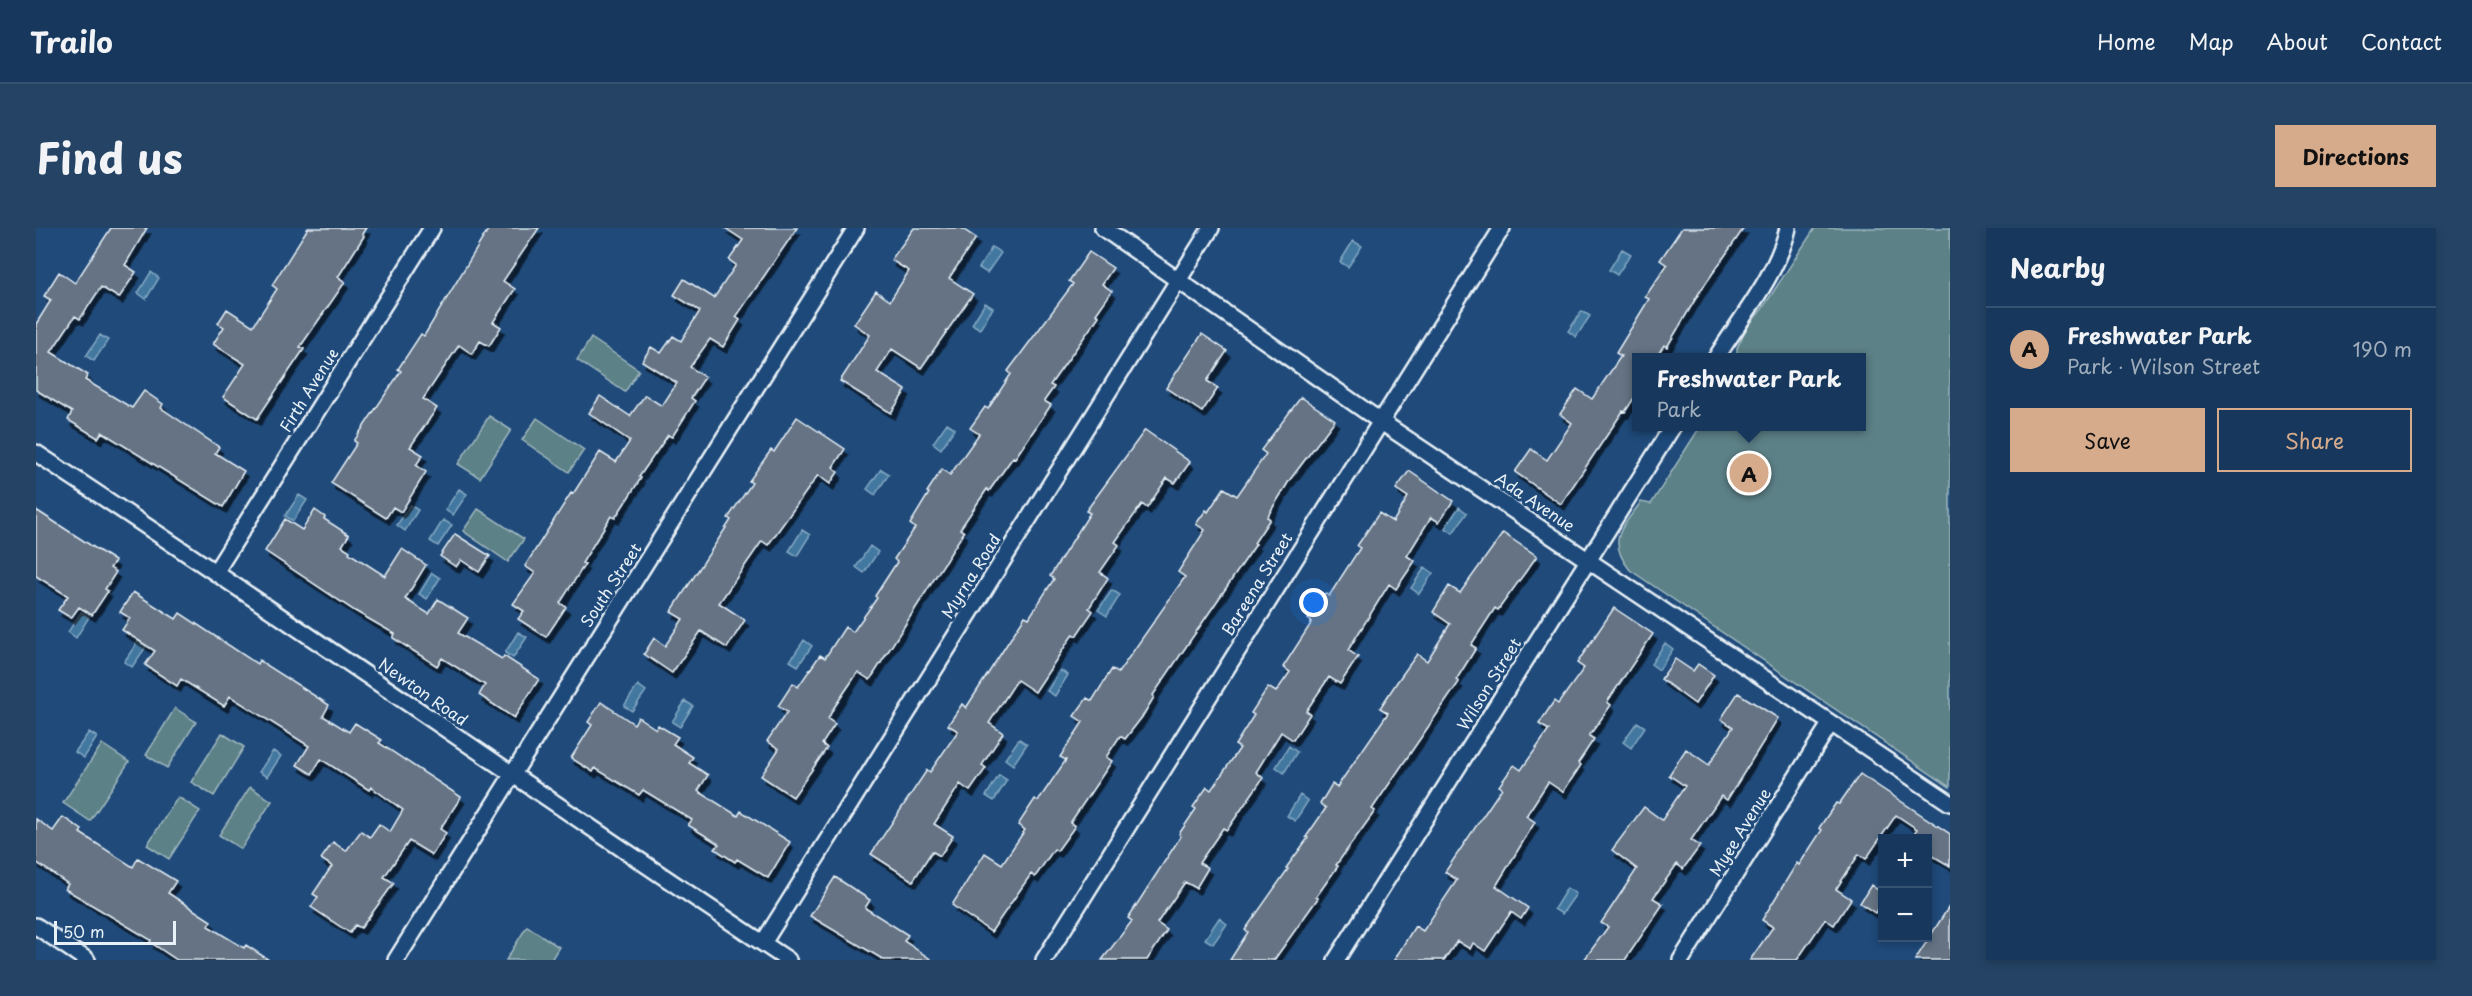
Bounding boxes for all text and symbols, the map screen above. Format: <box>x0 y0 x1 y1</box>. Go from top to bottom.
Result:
text: Trailo <box>30 20 113 63</box>
text: Home <box>2097 25 2156 57</box>
text: Map <box>2189 25 2234 57</box>
text: About <box>2267 25 2328 57</box>
text: Contact <box>2361 25 2442 57</box>
text: Find us <box>36 125 183 188</box>
button: Directions <box>2275 125 2436 187</box>
text: Nearby <box>2010 248 2105 287</box>
text: Freshwater Park <box>2067 318 2252 351</box>
text: A <box>2022 334 2037 364</box>
text: 190 m <box>2353 334 2412 364</box>
street label: Firth Avenue <box>273 343 344 436</box>
text: Park · Wilson Street <box>2067 351 2260 381</box>
popup <box>1632 353 1866 431</box>
text: Freshwater Park <box>1657 361 1841 394</box>
text: Park <box>1657 394 1701 424</box>
button: Save <box>2010 408 2205 472</box>
button: Share <box>2217 408 2412 472</box>
pin: A <box>1730 450 1768 496</box>
street label: Ada Avenue <box>1491 466 1581 537</box>
street label: Bareena Street <box>1215 527 1298 640</box>
street label: Myrna Road <box>935 528 1006 623</box>
street label: South Street <box>574 537 647 631</box>
your location <box>1299 588 1328 617</box>
street label: Wilson Street <box>1450 632 1526 734</box>
street label: Newton Road <box>374 651 473 731</box>
street label: Myee Avenue <box>1702 782 1776 880</box>
map controls <box>1878 834 1932 942</box>
button: + <box>1878 834 1932 888</box>
button: − <box>1878 888 1932 942</box>
scale bar <box>54 918 176 946</box>
text: 50 m <box>63 919 104 943</box>

